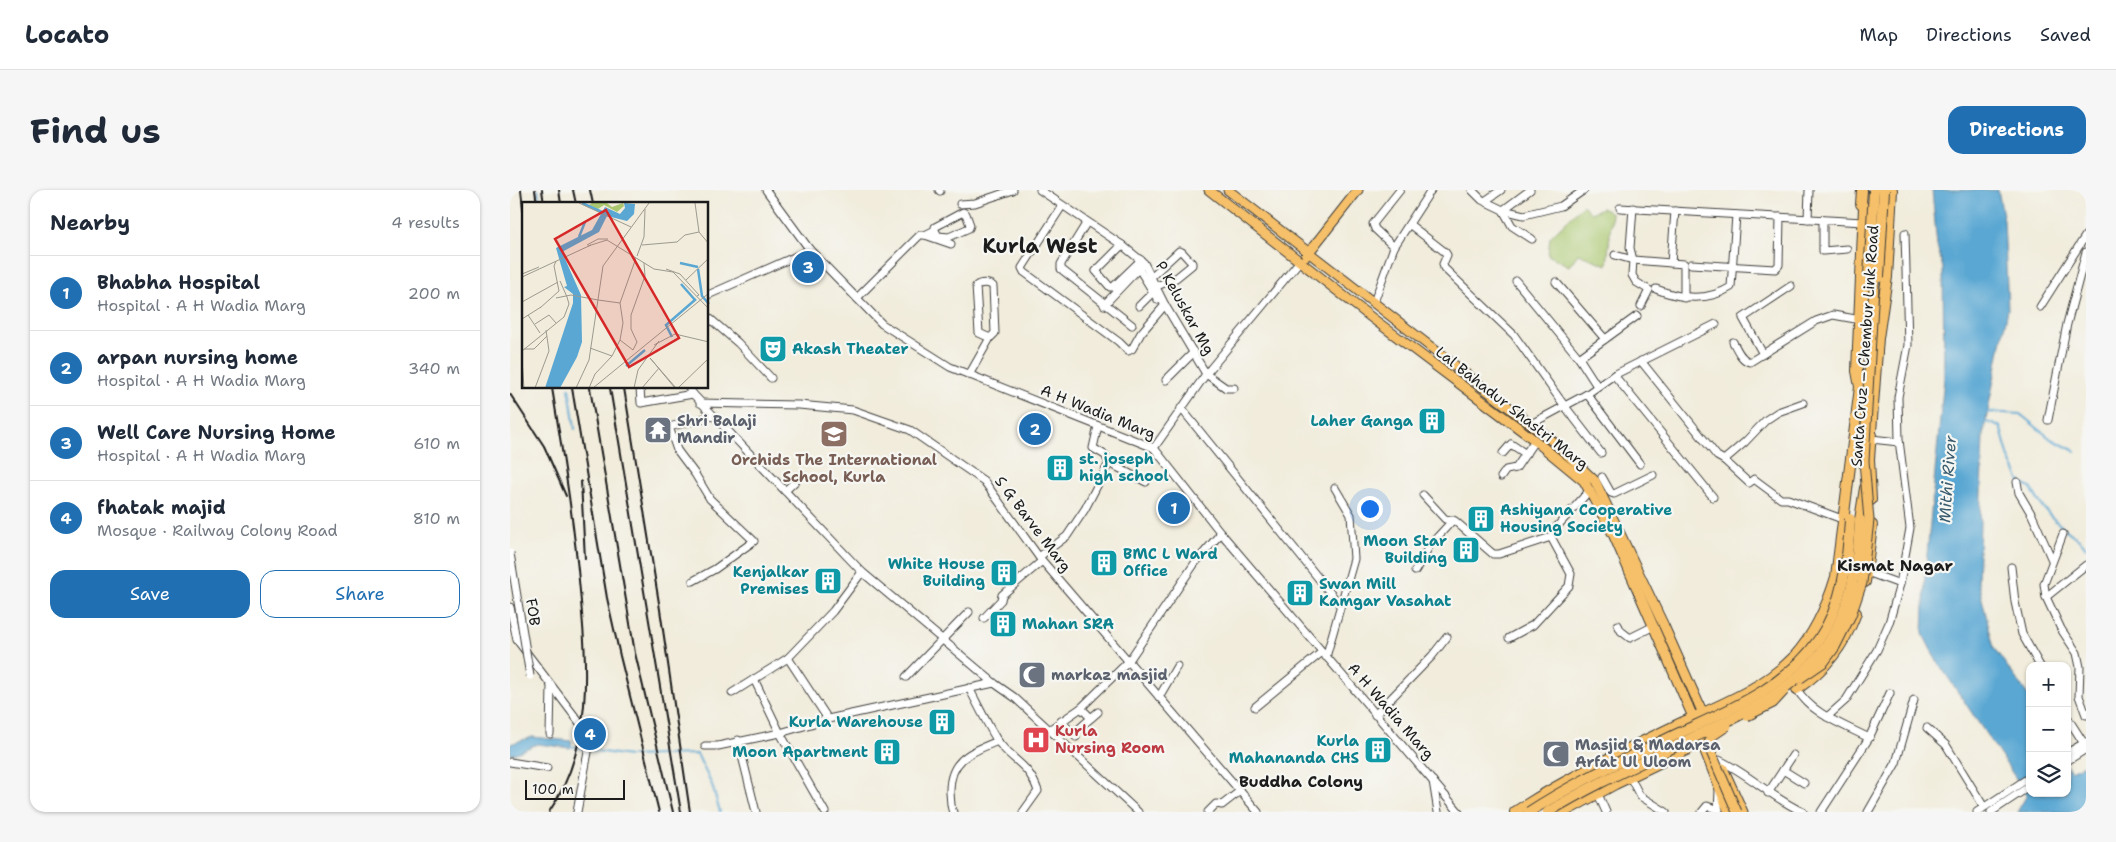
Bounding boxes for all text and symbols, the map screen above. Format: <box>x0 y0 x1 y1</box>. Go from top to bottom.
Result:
text: Locato <box>25 19 109 51</box>
text: Map <box>1860 23 1898 47</box>
text: Directions <box>1926 23 2012 47</box>
text: Saved <box>2040 23 2091 47</box>
button: Directions <box>1948 106 2086 154</box>
text: Find us <box>30 107 161 154</box>
inset map <box>522 202 709 389</box>
text: Nearby <box>50 209 130 237</box>
text: 4 results <box>391 212 460 233</box>
street label: Santa Cruz – Chembur Link Road <box>1847 224 1883 467</box>
district label: Kurla West <box>983 233 1098 259</box>
pin: 3 <box>792 248 824 286</box>
street label: P Keluskar Mg <box>1151 258 1219 358</box>
text: Bhabha Hospital <box>97 270 260 295</box>
text: 1 <box>62 283 70 304</box>
text: 200 m <box>408 283 460 304</box>
text: Hospital · A H Wadia Marg <box>97 295 306 316</box>
theatre icon: Akash Theater <box>758 334 788 364</box>
place label: Akash Theater <box>792 339 909 359</box>
street label: Lal Bahadur Shastri Marg <box>1431 342 1593 474</box>
text: arpan nursing home <box>97 345 298 370</box>
text: 2 <box>60 358 72 379</box>
text: 340 m <box>408 358 460 379</box>
text: Hospital · A H Wadia Marg <box>97 370 306 391</box>
street label: A H Wadia Marg <box>1038 380 1158 444</box>
building icon: Laher Ganga <box>1417 406 1447 436</box>
pin: 2 <box>1019 410 1051 448</box>
place label: Shri Balaji Mandir <box>677 411 757 448</box>
place label: Laher Ganga <box>1310 411 1414 431</box>
temple icon: Shri Balaji Mandir <box>643 415 673 445</box>
school or university icon: Orchids The International School, Kurla <box>819 419 849 449</box>
text: Well Care Nursing Home <box>97 420 336 445</box>
text: 3 <box>60 433 72 454</box>
text: 610 m <box>413 433 460 454</box>
water label: Mithi River <box>1934 434 1961 523</box>
text: Hospital · A H Wadia Marg <box>97 445 306 466</box>
place label: st. joseph high school <box>1079 449 1169 486</box>
place label: Orchids The International School, Kurla <box>731 450 937 487</box>
building icon: st. joseph high school <box>1045 453 1075 483</box>
street label: S G Barve Marg <box>990 472 1076 576</box>
pin: 1 <box>1158 489 1190 527</box>
text: fhatak majid <box>97 495 226 520</box>
your location <box>1357 496 1383 522</box>
place label: Ashiyana Cooperative Housing Society <box>1500 500 1672 537</box>
building icon: Ashiyana Cooperative Housing Society <box>1466 504 1496 534</box>
text: 4 <box>60 508 72 529</box>
text: 810 m <box>413 508 460 529</box>
text: Mosque · Railway Colony Road <box>97 520 338 541</box>
place label: Moon Star Building <box>1363 531 1447 568</box>
building icon: Moon Star Building <box>1451 535 1481 565</box>
place label: BMC L Ward Office <box>1123 544 1218 581</box>
building icon: BMC L Ward Office <box>1089 548 1119 578</box>
place label: White House Building <box>888 554 985 591</box>
district label: Kismat Nagar <box>1837 555 1953 576</box>
building icon: White House Building <box>989 558 1019 588</box>
place label: Kenjalkar Premises <box>733 562 809 599</box>
building icon: Kenjalkar Premises <box>813 566 843 596</box>
button: Save <box>50 570 250 618</box>
button: Share <box>260 570 460 618</box>
place label: Swan Mill Kamgar Vasahat <box>1319 574 1451 611</box>
building icon: Swan Mill Kamgar Vasahat <box>1285 578 1315 608</box>
street label: FOB <box>521 597 545 627</box>
building icon: Mahan SRA <box>988 609 1018 639</box>
place label: Mahan SRA <box>1022 614 1115 634</box>
street label: A H Wadia Marg <box>1343 658 1439 764</box>
mosque icon: markaz masjid <box>1017 660 1047 690</box>
map controls <box>2026 662 2071 797</box>
button: + <box>2026 662 2071 707</box>
place label: markaz masjid <box>1051 665 1168 685</box>
building icon: Kurla Warehouse <box>927 707 957 737</box>
button: − <box>2026 707 2071 752</box>
place label: Kurla Warehouse <box>789 712 923 732</box>
pin: 4 <box>574 715 606 753</box>
place label: Kurla Nursing Room <box>1055 721 1165 758</box>
hospital icon: Kurla Nursing Room <box>1021 725 1051 755</box>
place label: Kurla Mahananda CHS <box>1229 731 1360 768</box>
building icon: Kurla Mahananda CHS <box>1363 735 1393 765</box>
place label: Masjid & Madarsa Arfat Ul Uloom <box>1575 735 1721 772</box>
building icon: Moon Apartment <box>872 737 902 767</box>
mosque icon: Masjid & Madarsa Arfat Ul Uloom <box>1541 739 1571 769</box>
place label: Moon Apartment <box>732 742 868 762</box>
button: layers <box>2026 752 2071 797</box>
district label: Buddha Colony <box>1239 771 1363 792</box>
scale bar <box>525 777 625 800</box>
text: 100 m <box>532 780 574 798</box>

